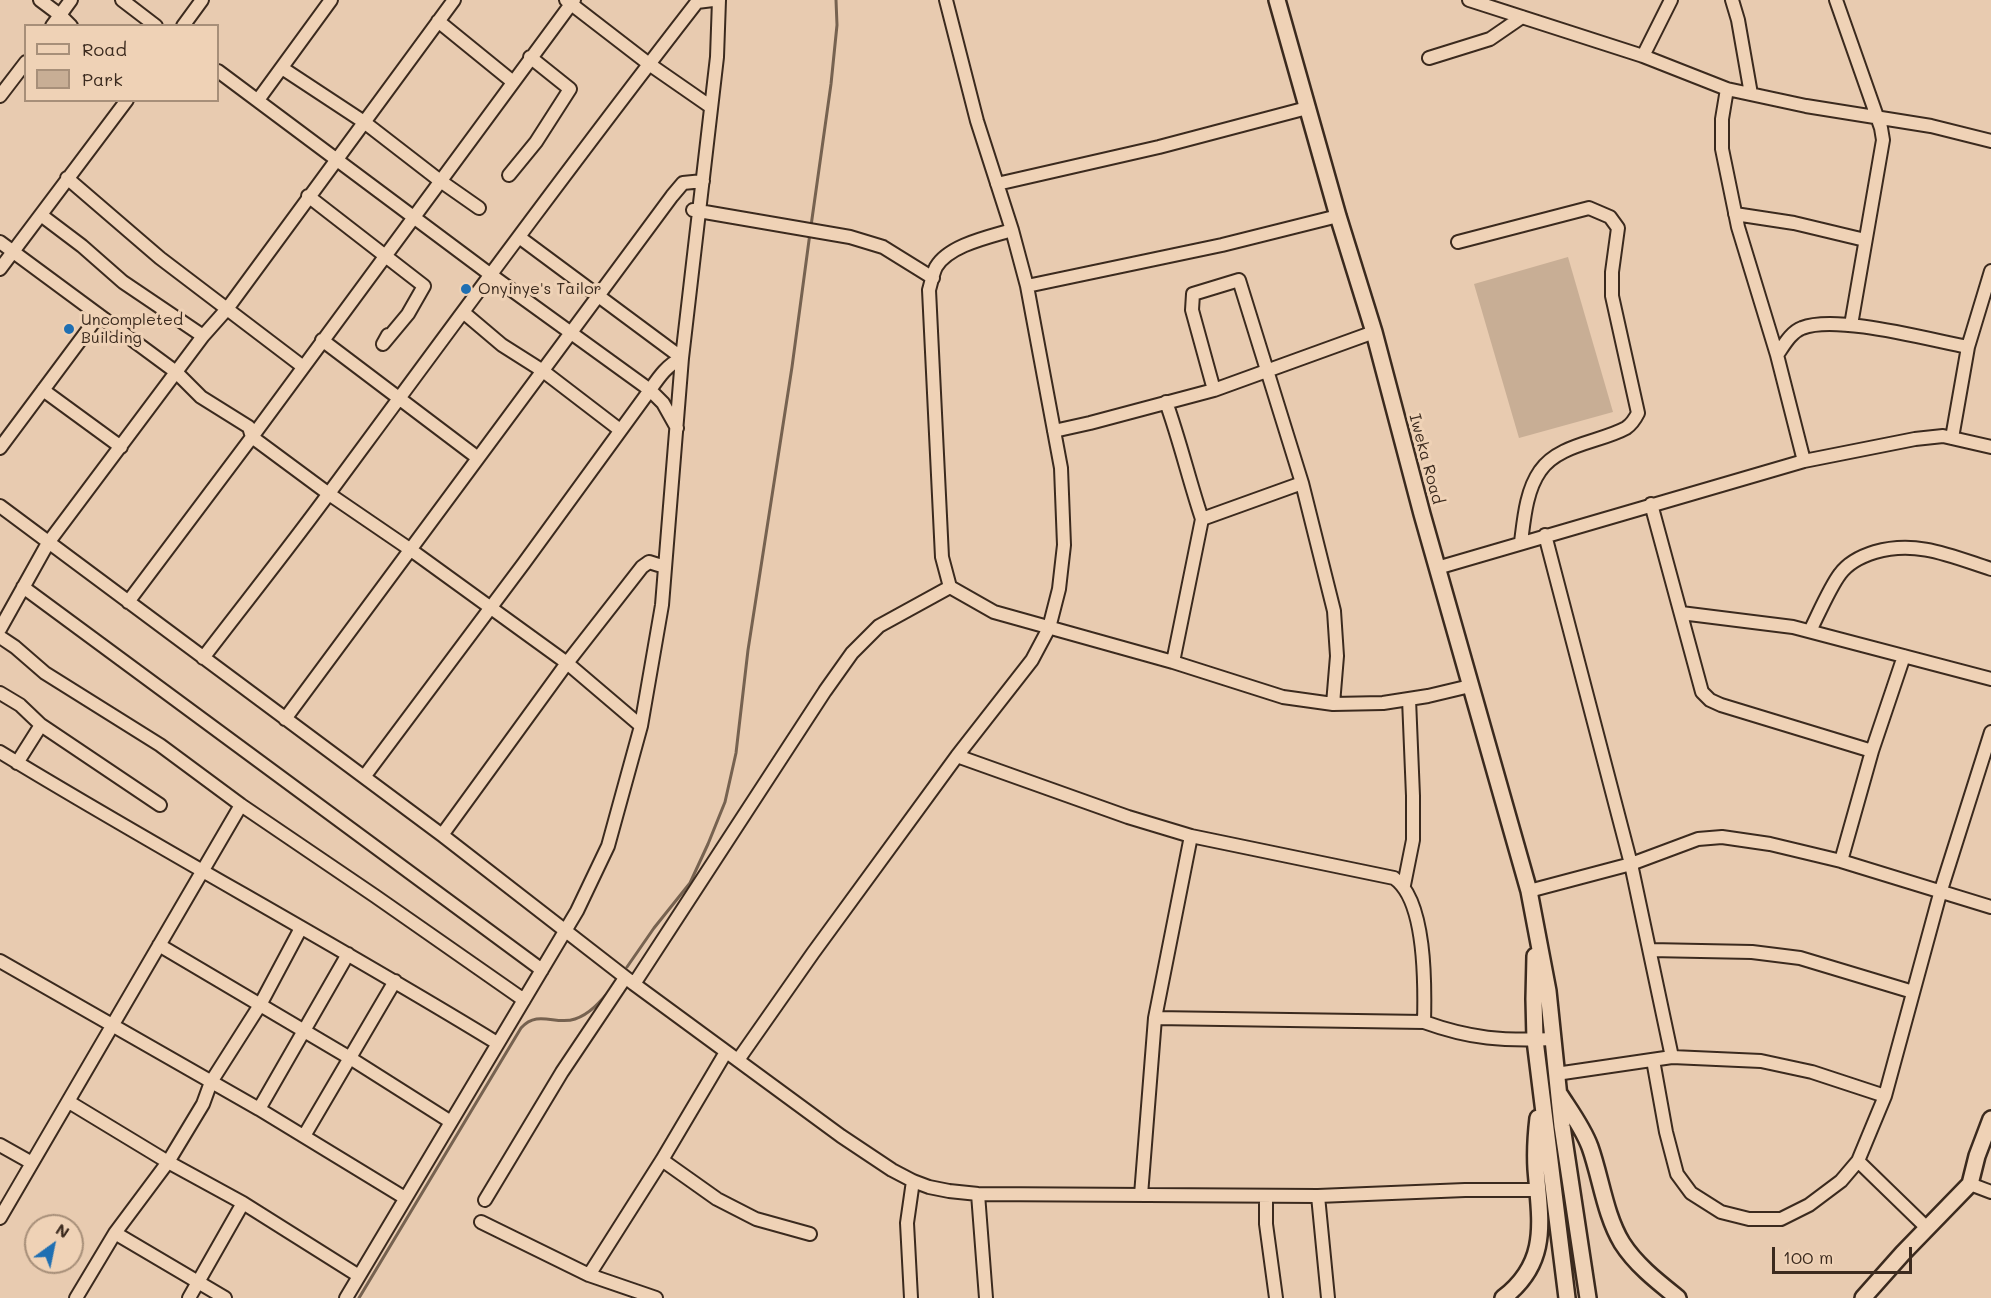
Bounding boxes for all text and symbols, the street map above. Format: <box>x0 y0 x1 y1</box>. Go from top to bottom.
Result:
legend <box>24 24 219 102</box>
text: Road <box>82 37 127 61</box>
text: Park <box>82 67 123 91</box>
place label: Onyinye's Tailor <box>478 279 602 299</box>
marker: Onyinye's Tailor <box>459 282 473 296</box>
place label: Uncompleted Building <box>81 310 183 348</box>
marker: Uncompleted Building <box>62 322 76 336</box>
street label: Iweka Road <box>1405 412 1447 506</box>
north arrow <box>24 1214 84 1274</box>
text: N <box>52 1218 74 1242</box>
scale bar <box>1775 1235 1914 1273</box>
text: 100 m <box>1783 1245 1833 1269</box>

